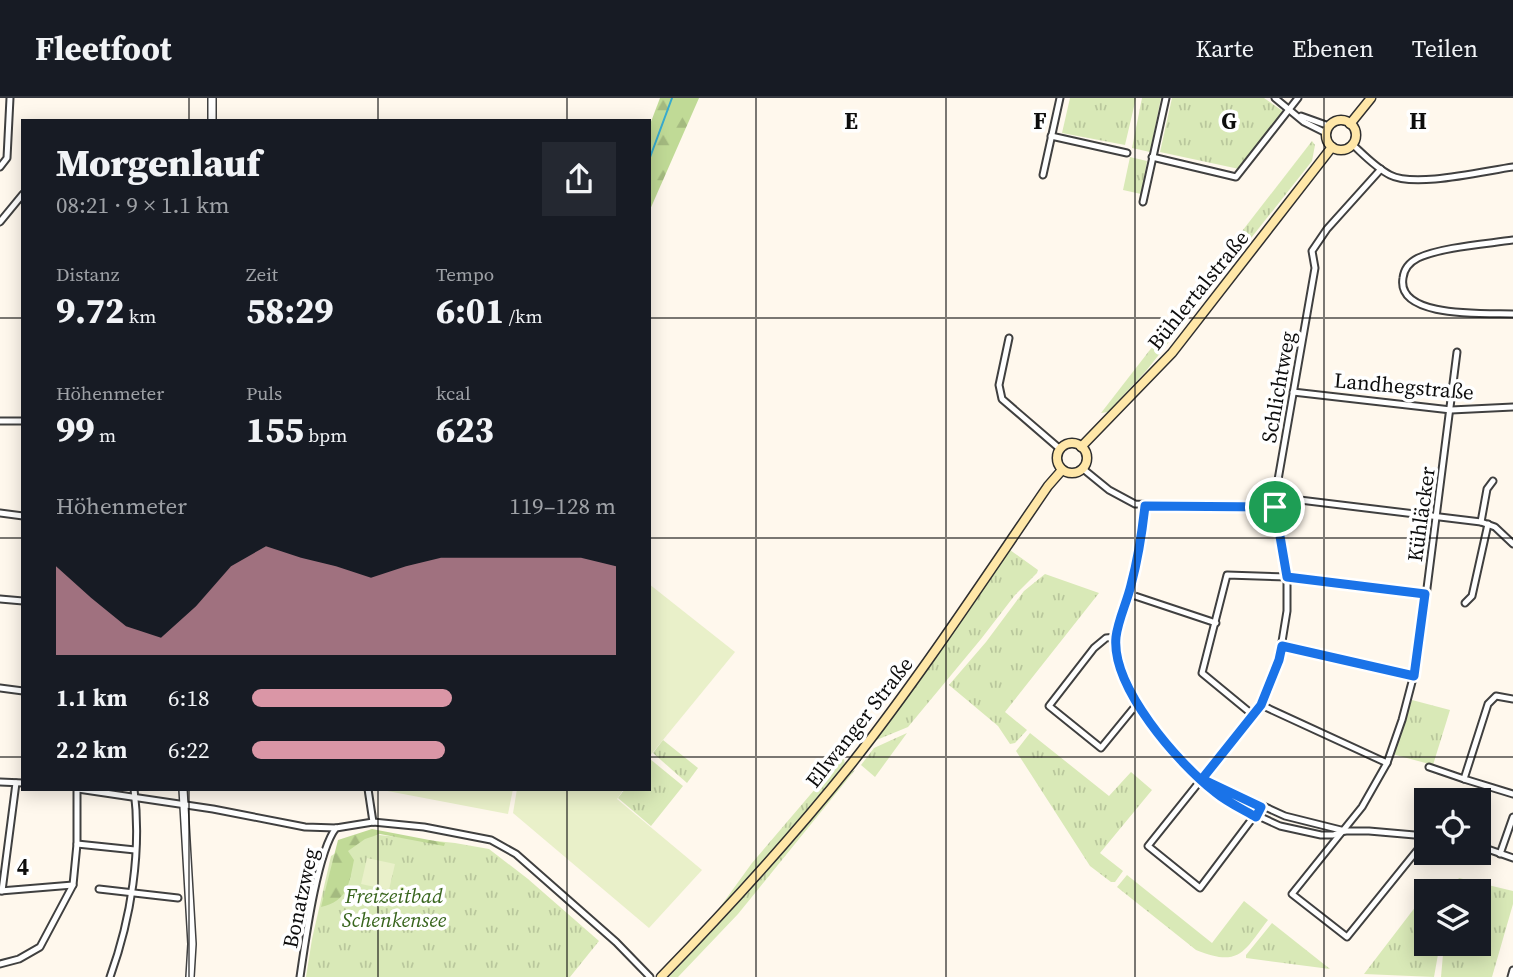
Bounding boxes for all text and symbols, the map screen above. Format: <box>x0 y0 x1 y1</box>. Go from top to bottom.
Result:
text: Fleetfoot <box>35 26 172 71</box>
text: Karte <box>1195 32 1254 65</box>
text: Ebenen <box>1292 32 1374 65</box>
text: Teilen <box>1412 32 1478 65</box>
text: E <box>844 105 858 137</box>
text: F <box>1033 105 1047 137</box>
text: G <box>1221 105 1237 137</box>
text: H <box>1409 105 1427 137</box>
text: Morgenlauf <box>56 137 260 189</box>
button: share <box>542 142 616 216</box>
text: 08:21 · 9 × 1.1 km <box>56 189 230 221</box>
street label: Bühlertalstraße <box>1141 224 1255 356</box>
text: Distanz <box>56 261 119 287</box>
text: Zeit <box>246 261 278 287</box>
text: Tempo <box>436 261 494 287</box>
text: 9.72 <box>56 287 124 335</box>
text: 58:29 <box>246 287 334 335</box>
text: 6:01 <box>436 287 504 335</box>
text: km <box>124 303 156 329</box>
text: /km <box>504 303 543 329</box>
street label: Schlichtweg <box>1254 329 1302 445</box>
street label: Landhegstraße <box>1333 365 1475 407</box>
text: Höhenmeter <box>56 380 164 406</box>
text: Puls <box>246 380 282 406</box>
text: kcal <box>436 380 471 406</box>
text: 99 <box>56 406 95 454</box>
text: 155 <box>246 406 304 454</box>
text: 623 <box>436 406 494 454</box>
text: m <box>95 422 116 448</box>
text: bpm <box>304 422 347 448</box>
street label: Kühläcker <box>1400 464 1442 563</box>
pin <box>1245 477 1305 537</box>
icon: arrive <box>1256 488 1294 526</box>
text: Höhenmeter <box>56 490 187 522</box>
text: 119–128 m <box>509 490 616 522</box>
street label: Ellwanger Straße <box>799 650 919 794</box>
text: 1.1 km <box>56 682 127 714</box>
text: 6:18 <box>168 682 209 714</box>
text: 2.2 km <box>56 734 127 766</box>
text: 6:22 <box>168 734 209 766</box>
map controls <box>1414 788 1491 956</box>
button: locate <box>1414 788 1491 865</box>
street label: Bonatzweg <box>275 845 325 951</box>
text: 4 <box>17 851 29 883</box>
button: layers <box>1414 879 1491 956</box>
park label: Freizeitbad Schenkensee <box>342 881 447 934</box>

